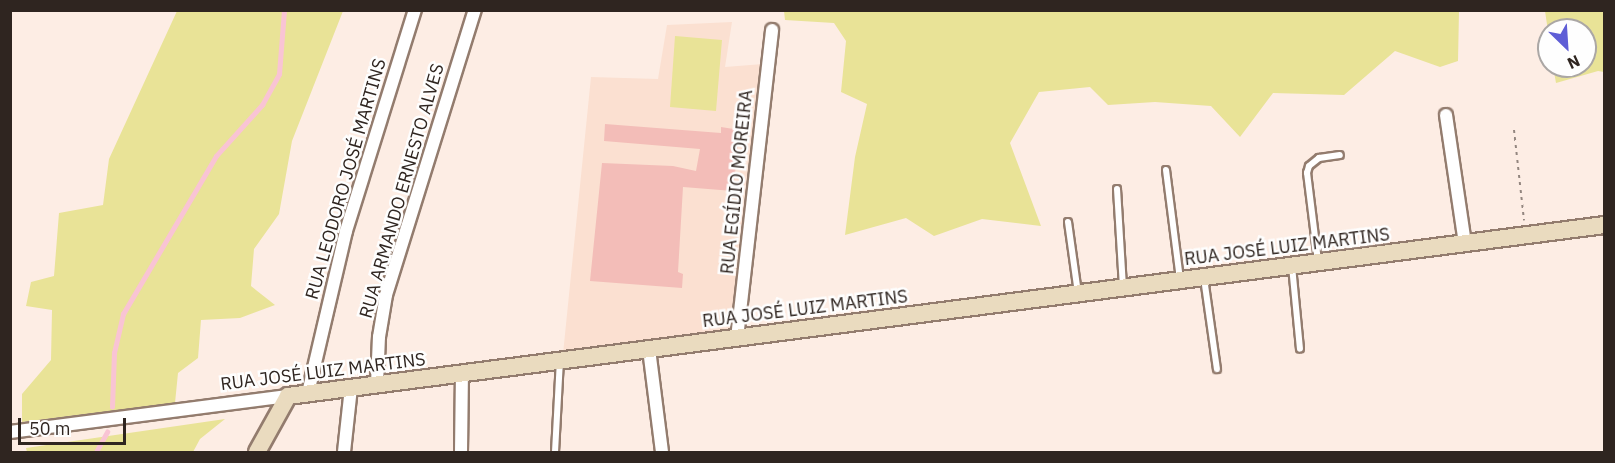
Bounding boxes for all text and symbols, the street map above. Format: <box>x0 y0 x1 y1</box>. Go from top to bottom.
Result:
north arrow <box>1537 18 1597 78</box>
text: N <box>1564 51 1583 74</box>
street label: RUA LEODORO JOSÉ MARTINS <box>301 56 391 302</box>
street label: RUA ARMANDO ERNESTO ALVES <box>355 61 449 321</box>
street label: RUA EGÍDIO MOREIRA <box>717 89 757 275</box>
street label: RUA JOSÉ LUIZ MARTINS <box>1183 224 1391 270</box>
street label: RUA JOSÉ LUIZ MARTINS <box>701 286 909 332</box>
street label: RUA JOSÉ LUIZ MARTINS <box>219 349 427 395</box>
scale bar <box>21 406 129 444</box>
text: 50 m <box>29 417 71 440</box>

